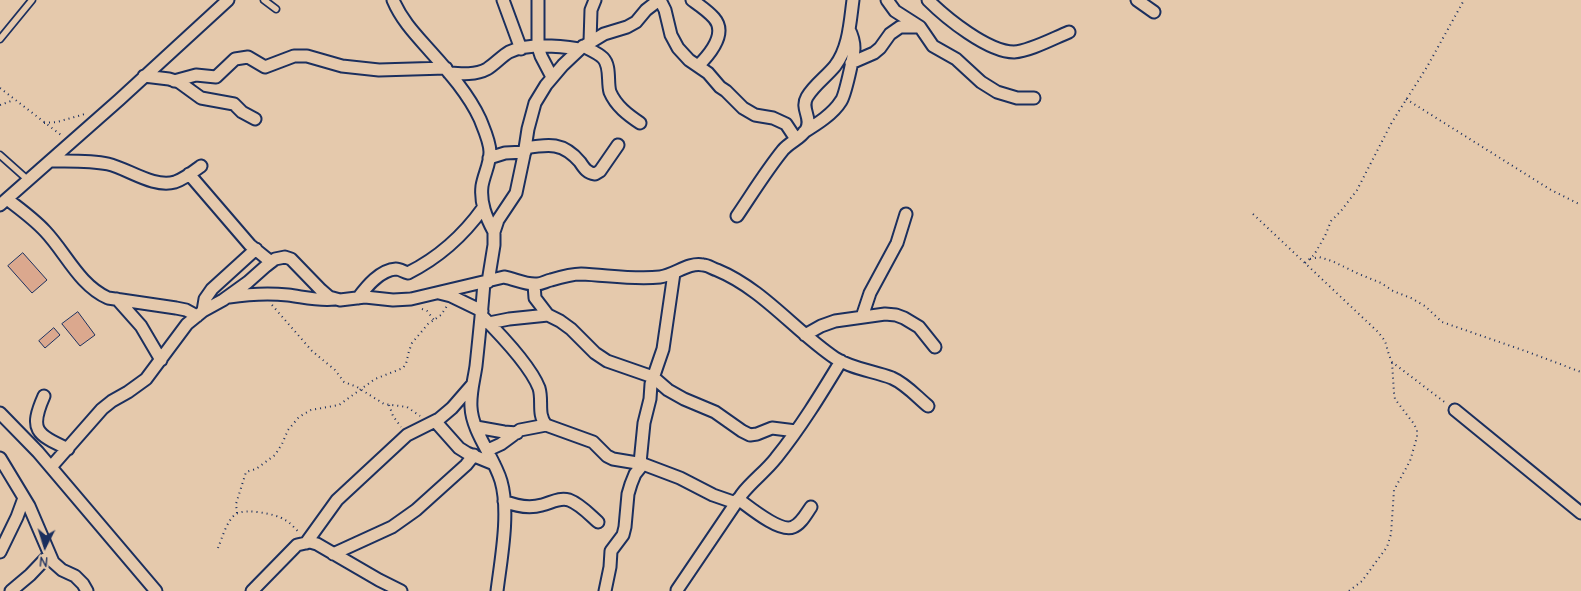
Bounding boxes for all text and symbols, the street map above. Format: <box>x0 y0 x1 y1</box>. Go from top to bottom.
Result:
north arrow <box>20 521 70 571</box>
text: N <box>38 553 49 570</box>

